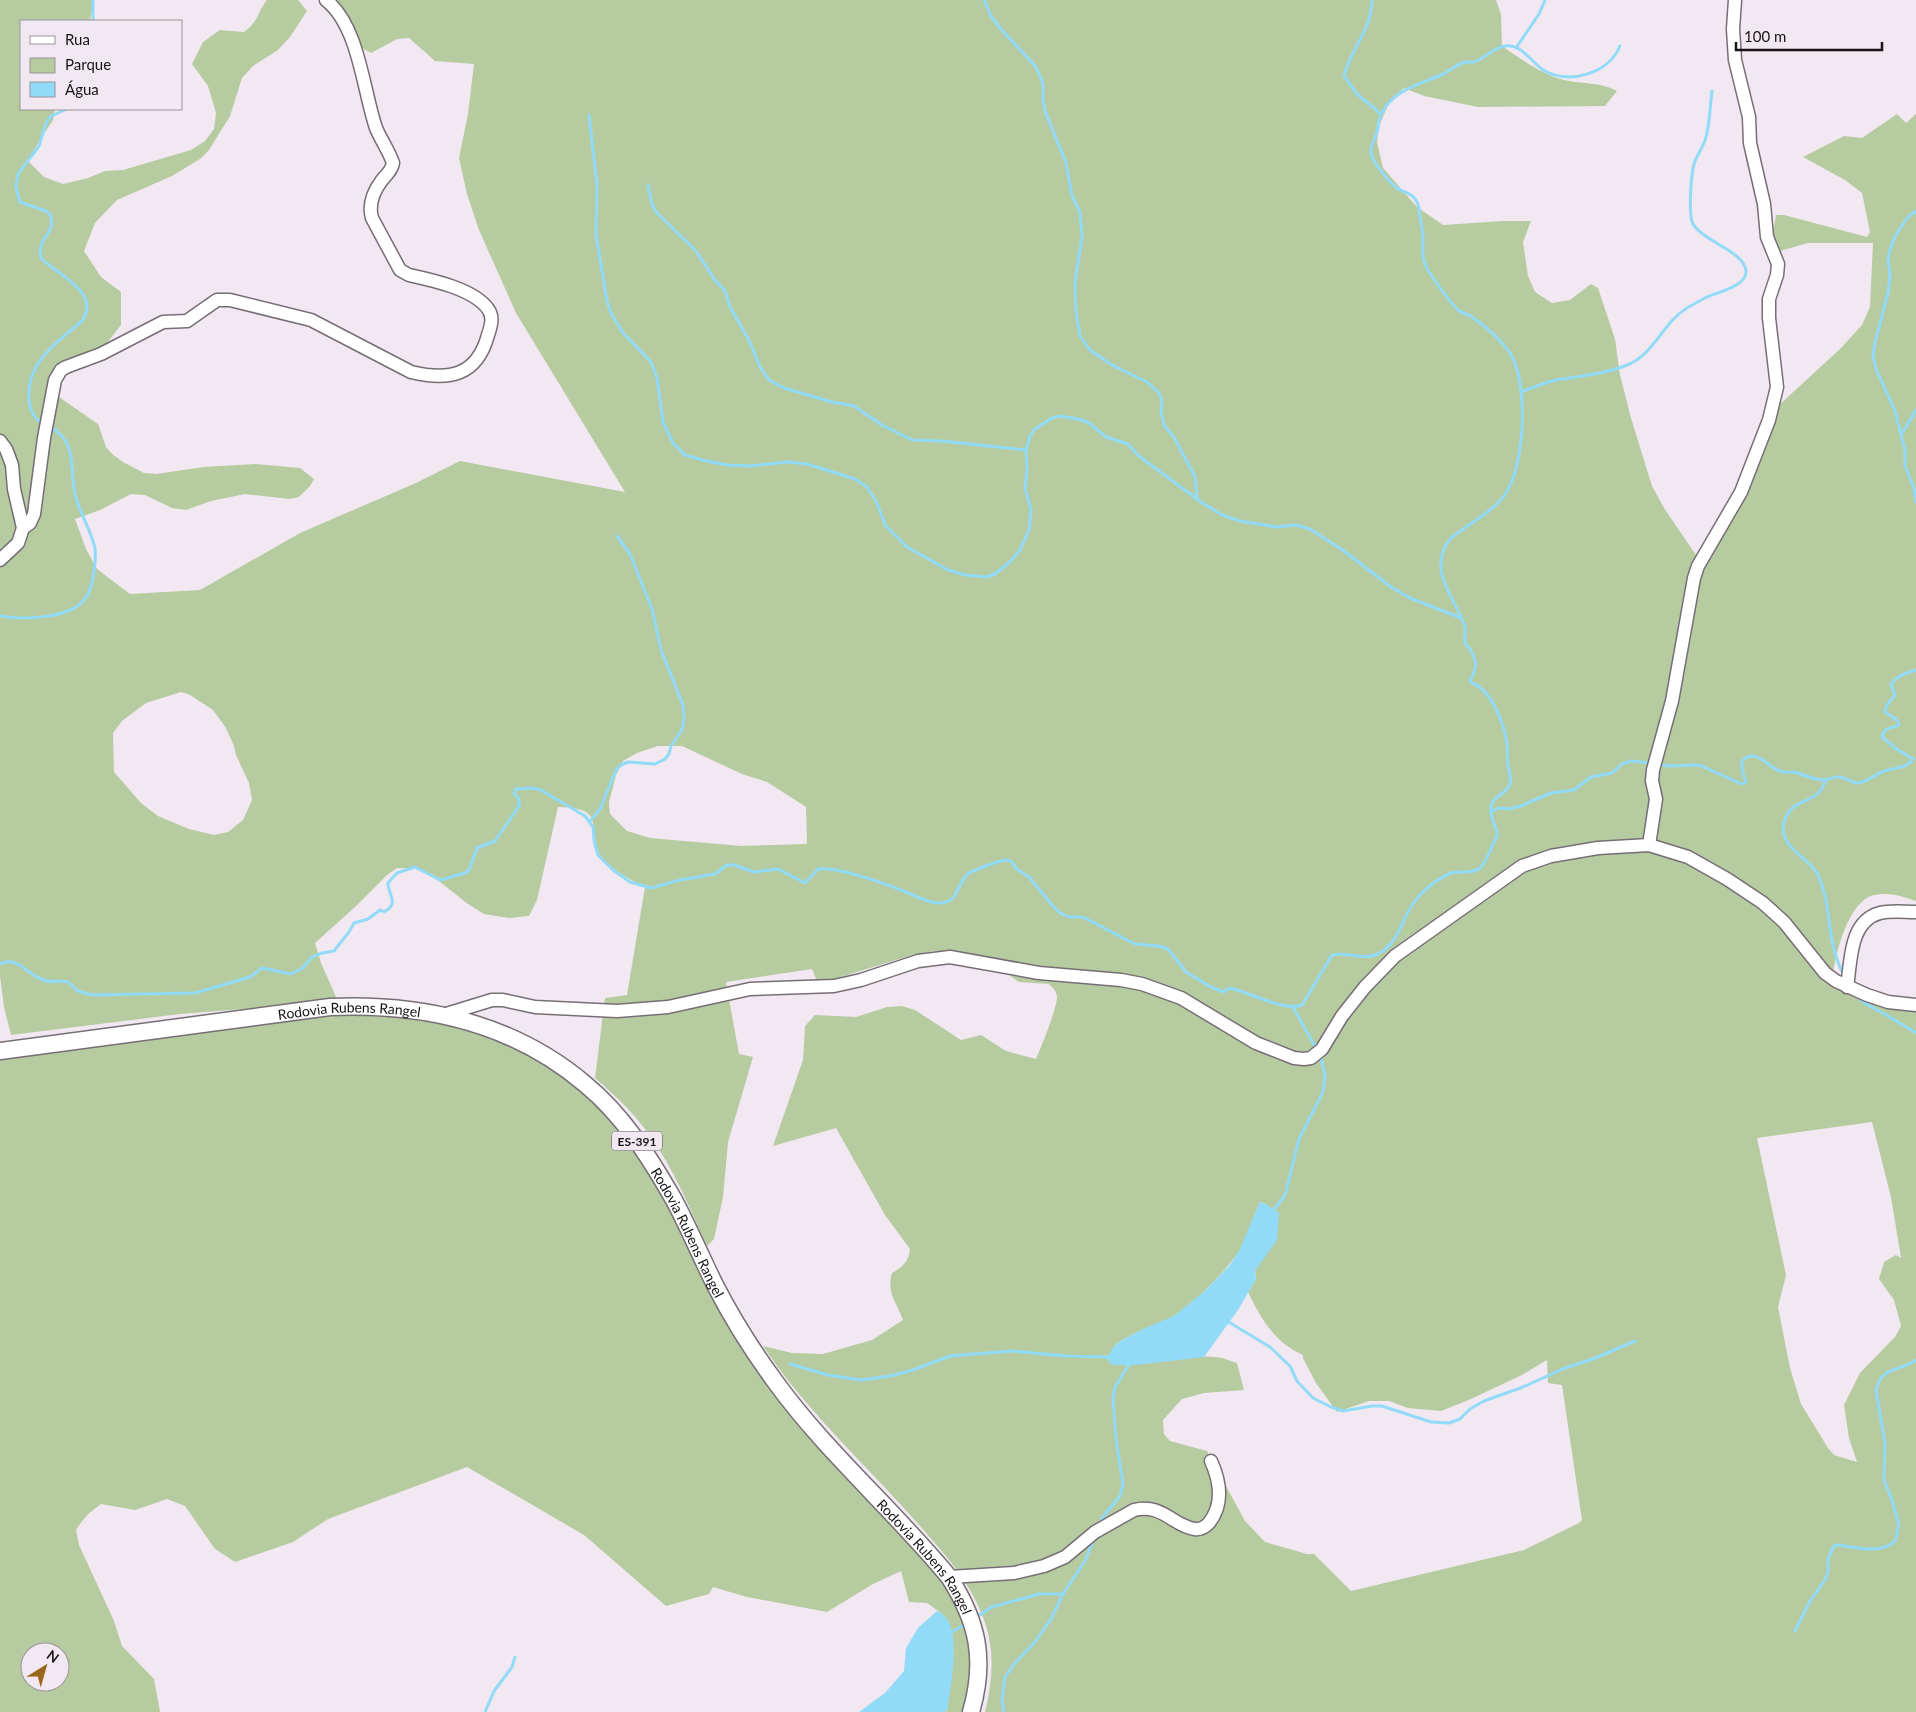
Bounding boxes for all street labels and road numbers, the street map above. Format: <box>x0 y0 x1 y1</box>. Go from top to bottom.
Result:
street label: Rodovia Rubens Rangel <box>277 998 422 1022</box>
road number: ES-391 <box>612 1132 662 1150</box>
street label: Rodovia Rubens Rangel <box>648 1164 728 1300</box>
street label: Rodovia Rubens Rangel <box>874 1495 976 1616</box>

